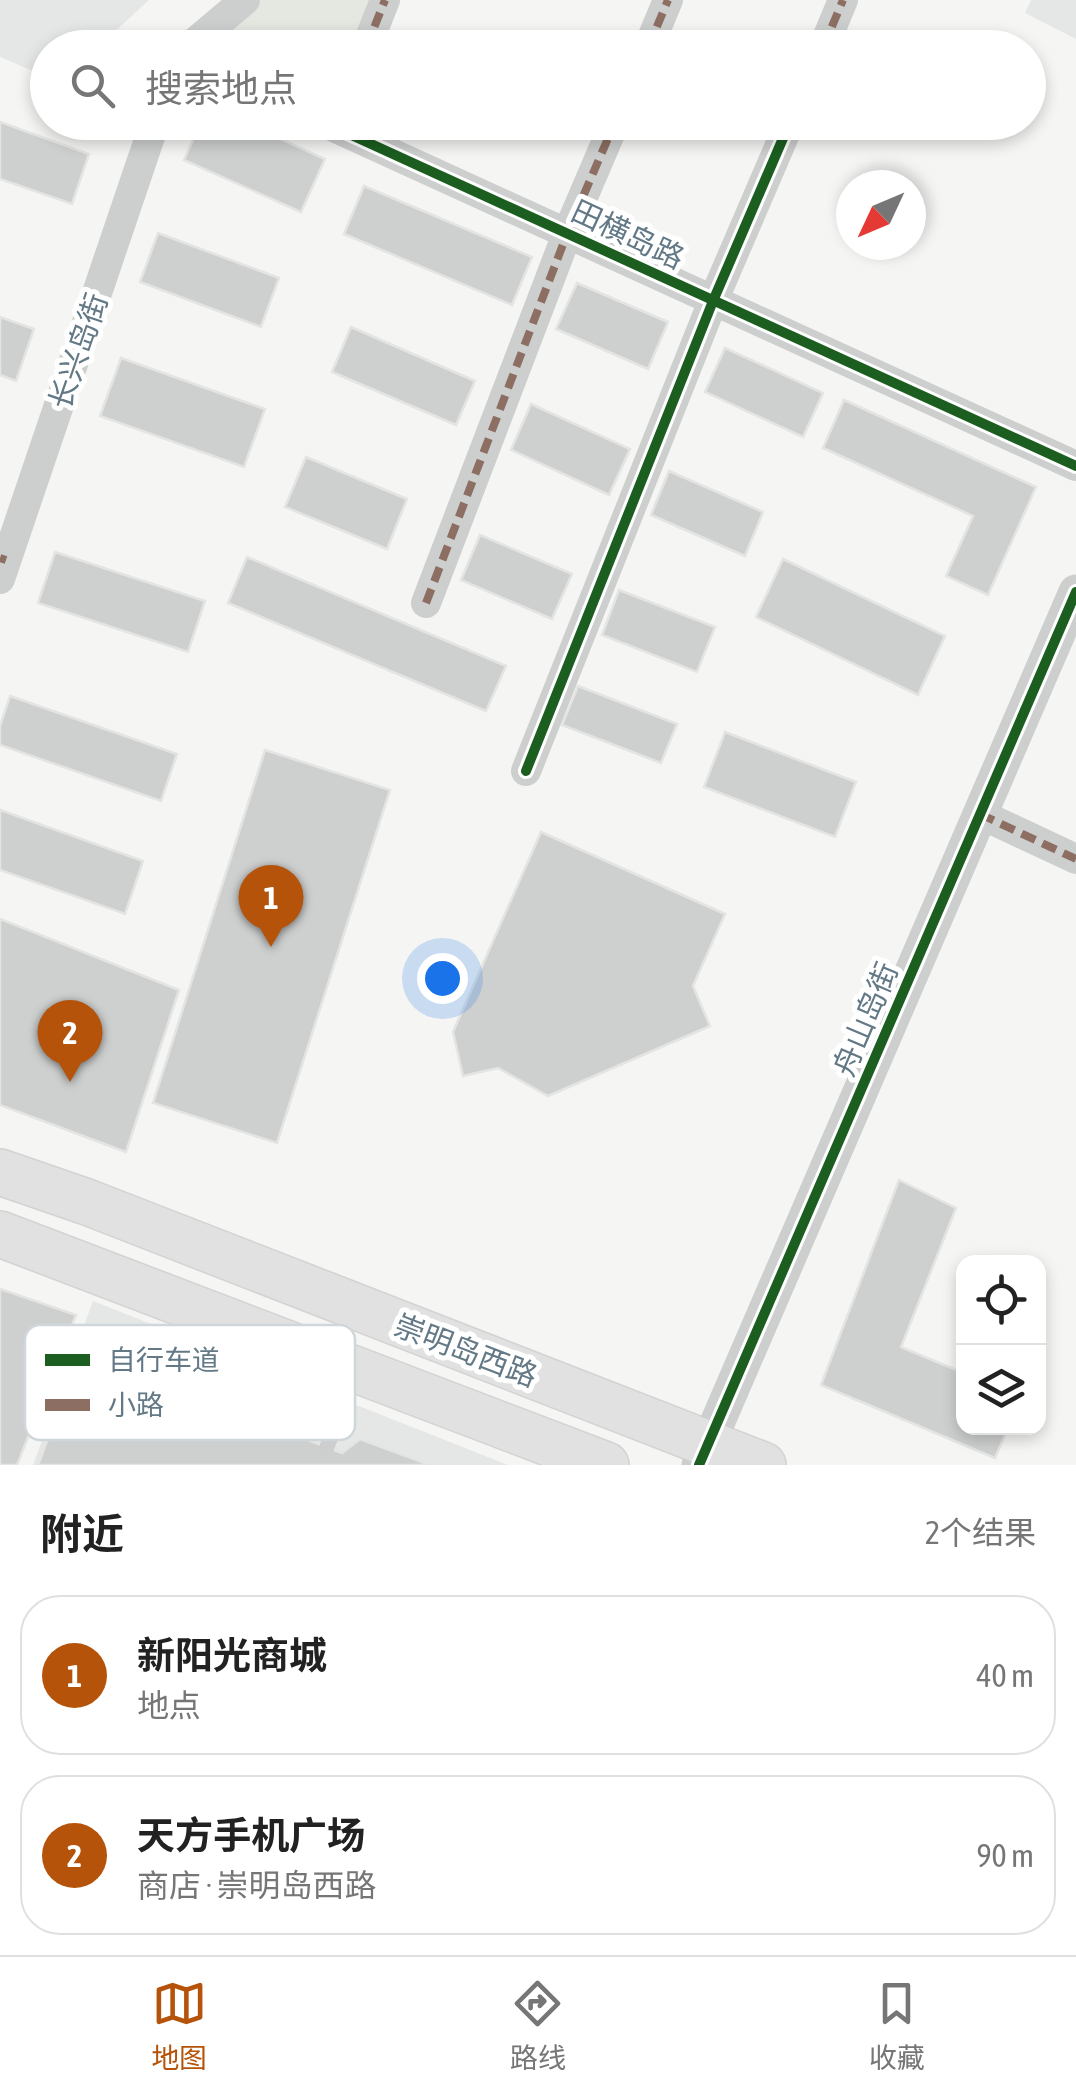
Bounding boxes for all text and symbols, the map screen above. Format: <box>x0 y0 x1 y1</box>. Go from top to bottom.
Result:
search box <box>30 30 1046 140</box>
icon: search <box>65 58 120 113</box>
text: 搜索地点 <box>145 67 297 110</box>
north arrow <box>836 170 926 260</box>
street label: 田横岛路 <box>566 193 690 275</box>
street label: 长兴岛街 <box>42 289 114 413</box>
pin: 1 <box>238 864 304 947</box>
your location <box>417 953 468 1004</box>
street label: 舟山岛街 <box>826 957 904 1081</box>
pin: 2 <box>38 1000 102 1082</box>
map controls <box>956 1255 1046 1435</box>
button: locate <box>956 1255 1046 1345</box>
street label: 崇明岛西路 <box>390 1307 542 1393</box>
legend <box>25 1325 355 1440</box>
text: 自行车道 <box>108 1344 220 1376</box>
button: layers <box>956 1345 1046 1435</box>
text: 小路 <box>108 1389 164 1421</box>
text: 附近 <box>40 1510 124 1558</box>
text: 2个结果 <box>925 1514 1036 1551</box>
text: 新阳光商城 <box>137 1634 327 1677</box>
text: 1 <box>67 1657 82 1694</box>
text: 40 m <box>976 1657 1034 1694</box>
text: 地点 <box>137 1687 201 1724</box>
text: 天方手机广场 <box>137 1814 365 1857</box>
text: 2 <box>67 1837 82 1874</box>
text: 90 m <box>976 1837 1034 1874</box>
text: 商店 · 崇明岛西路 <box>137 1867 377 1904</box>
tab: 地图 <box>151 1976 207 2076</box>
tab: 路线 <box>510 1976 566 2076</box>
tab: 收藏 <box>869 1976 925 2076</box>

